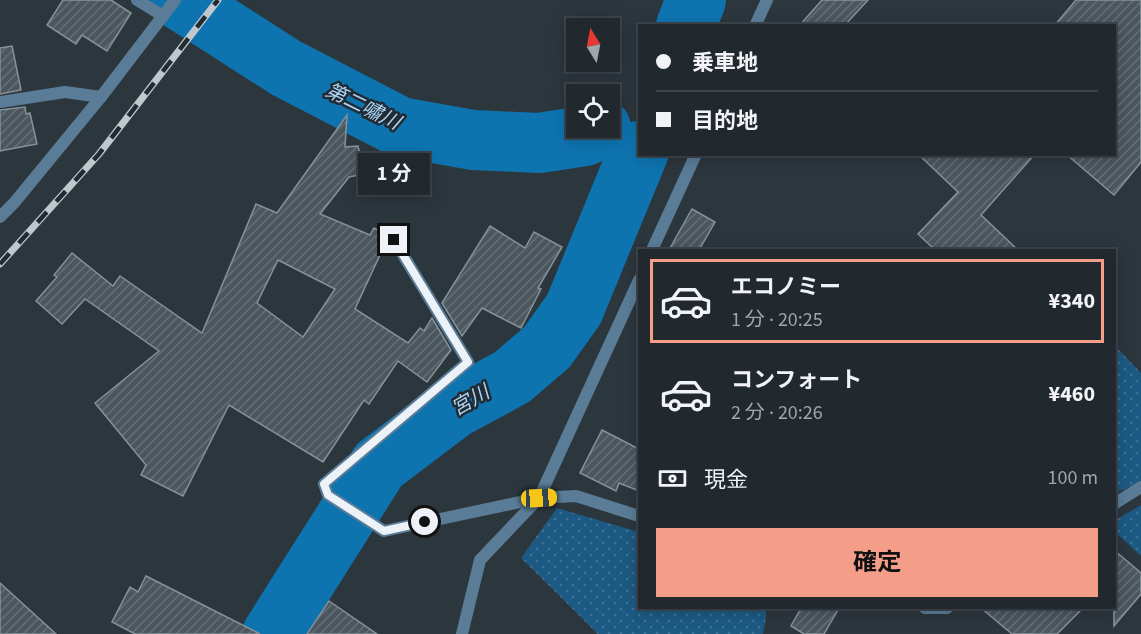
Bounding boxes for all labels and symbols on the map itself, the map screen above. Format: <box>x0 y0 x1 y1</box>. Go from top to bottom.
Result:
north arrow <box>566 18 620 72</box>
water label: 第二嘯川 <box>320 77 406 138</box>
callout: 1 分 <box>358 153 430 195</box>
route end <box>380 226 407 253</box>
water label: 宮川 <box>446 378 497 423</box>
car <box>521 488 557 508</box>
route start <box>411 508 438 535</box>

